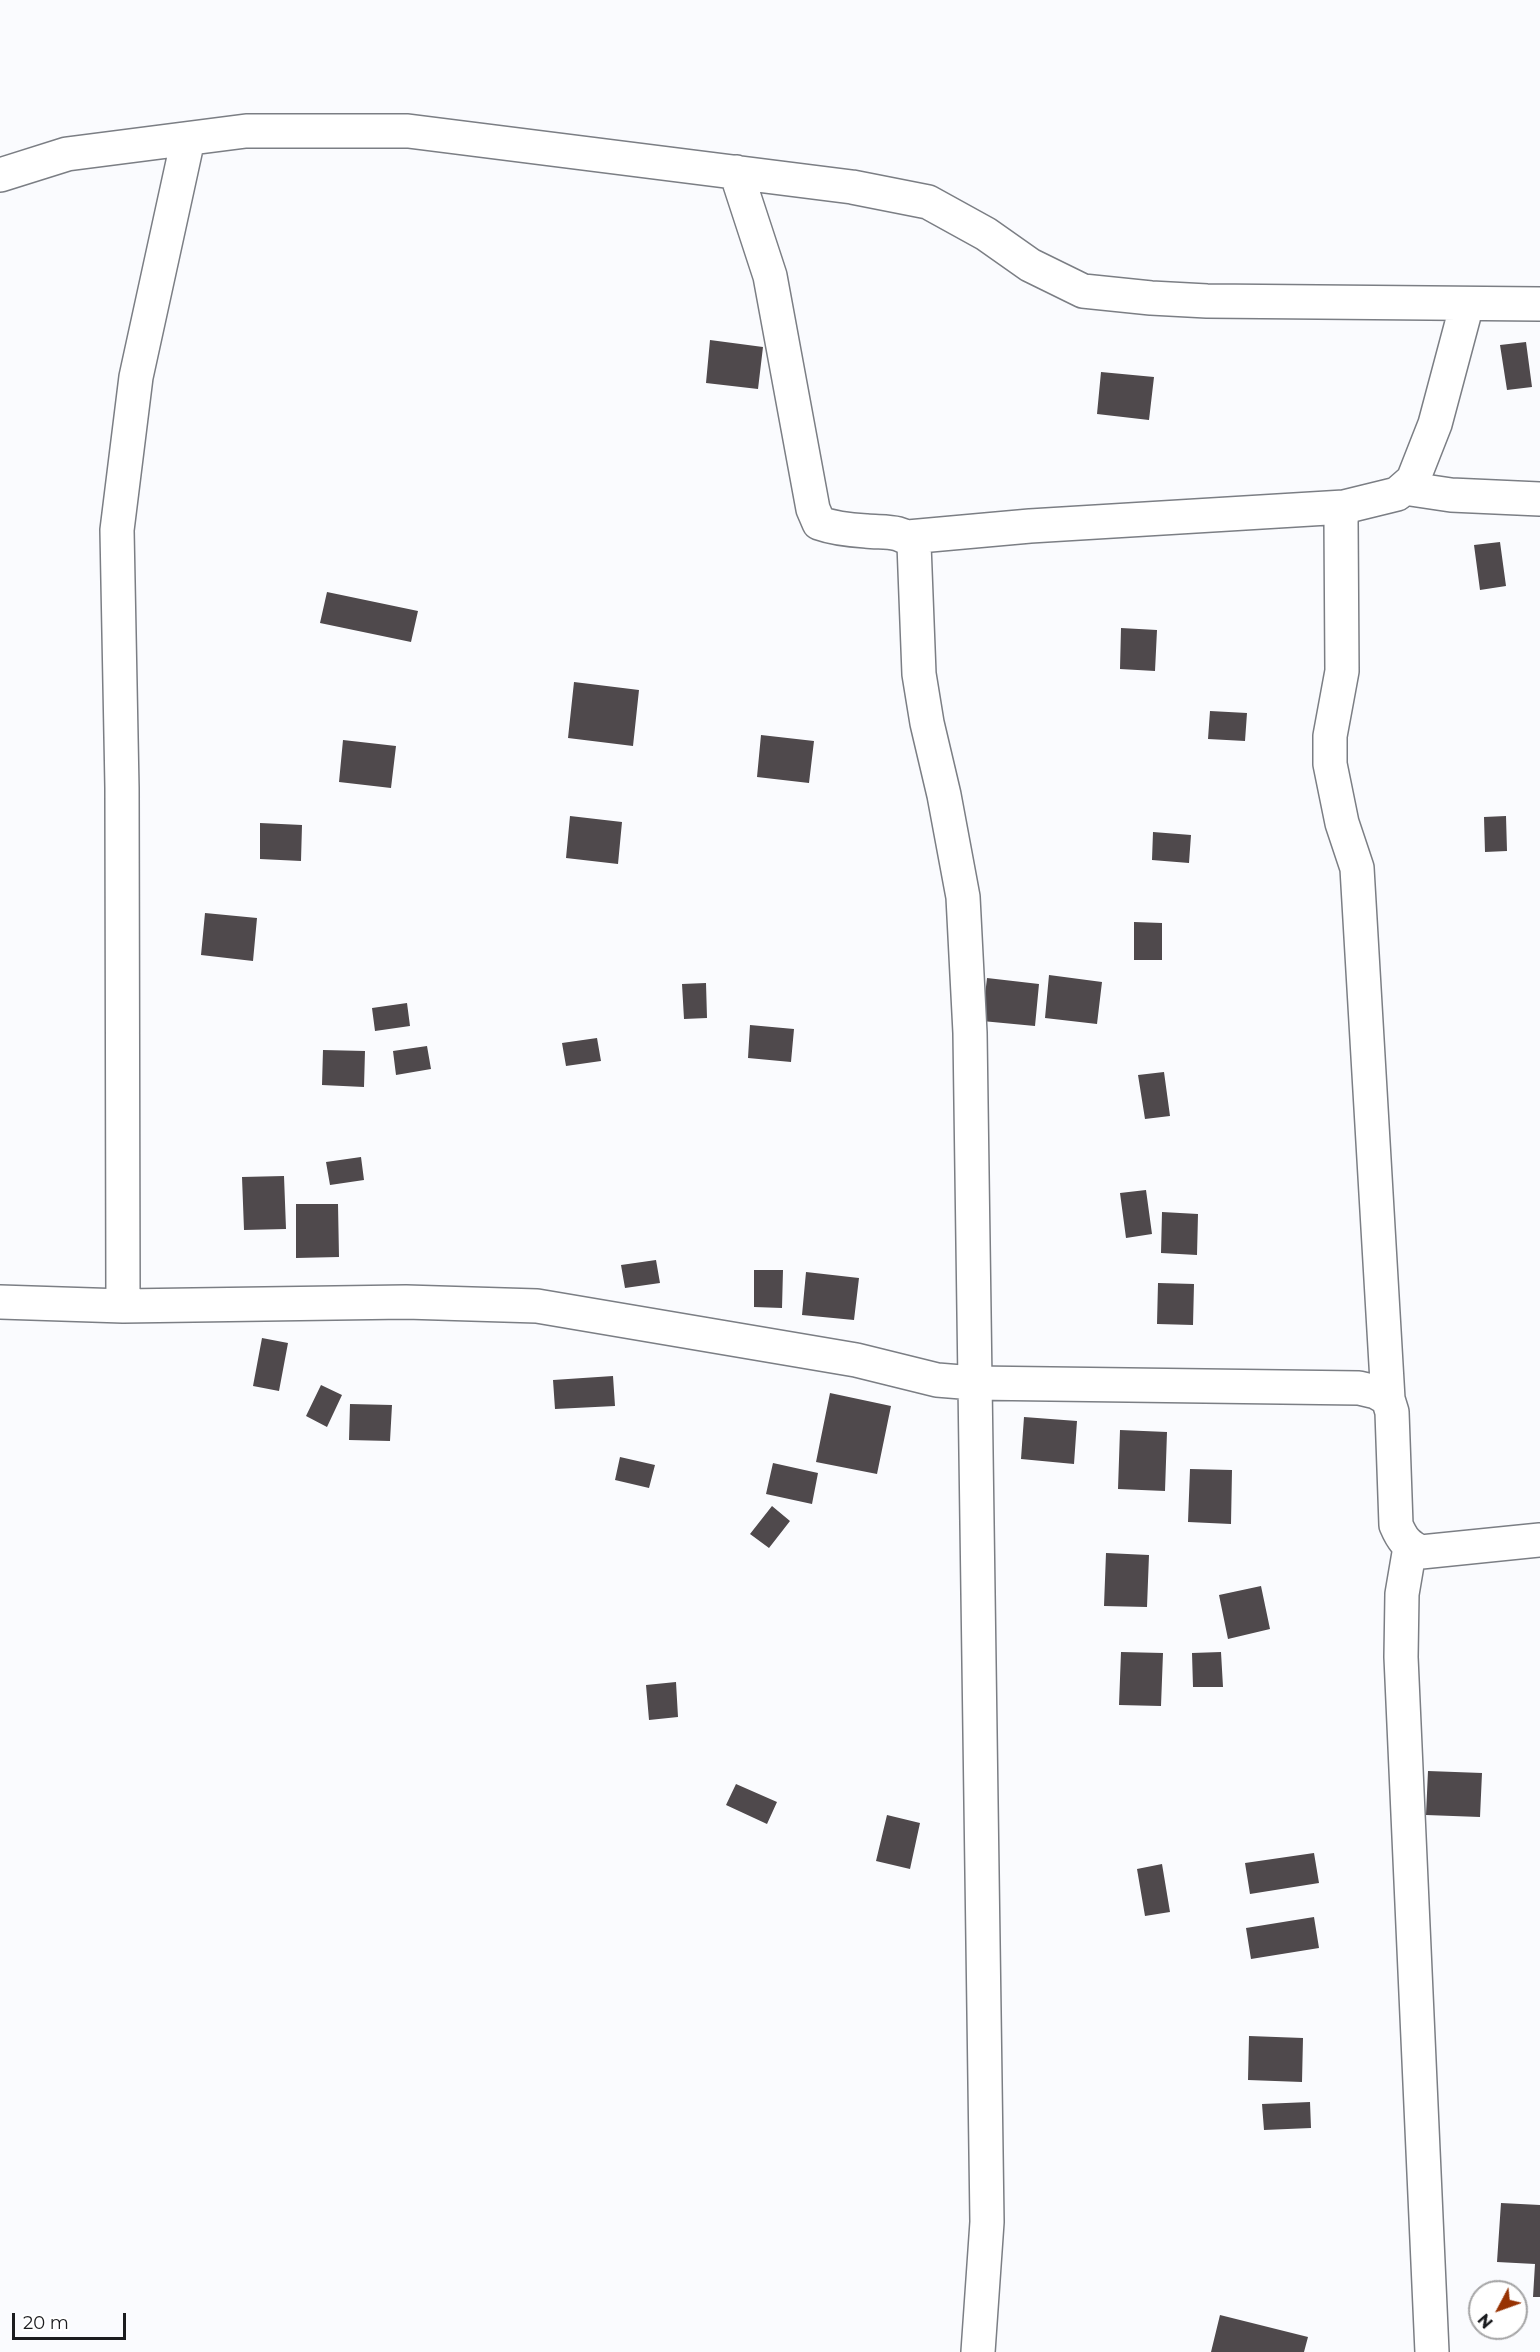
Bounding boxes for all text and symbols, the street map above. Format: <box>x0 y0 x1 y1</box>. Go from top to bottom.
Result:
north arrow <box>1468 2280 1528 2340</box>
scale bar <box>15 2301 129 2339</box>
text: N <box>1474 2310 1497 2332</box>
text: 20 m <box>23 2312 69 2334</box>

